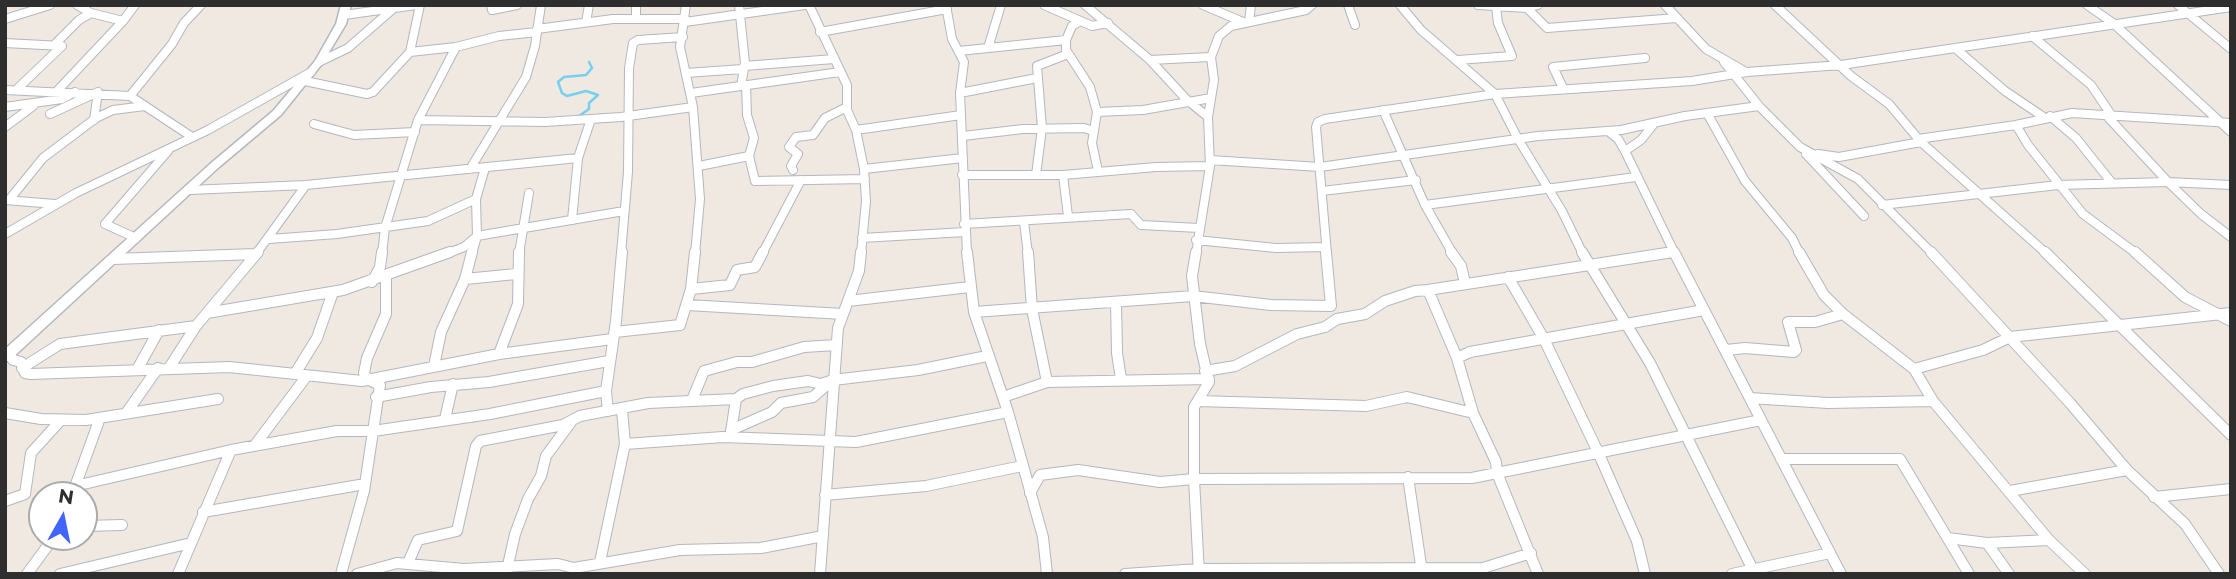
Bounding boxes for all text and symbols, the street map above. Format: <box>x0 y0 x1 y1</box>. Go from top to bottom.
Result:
north arrow <box>28 481 98 551</box>
text: N <box>57 484 75 509</box>

